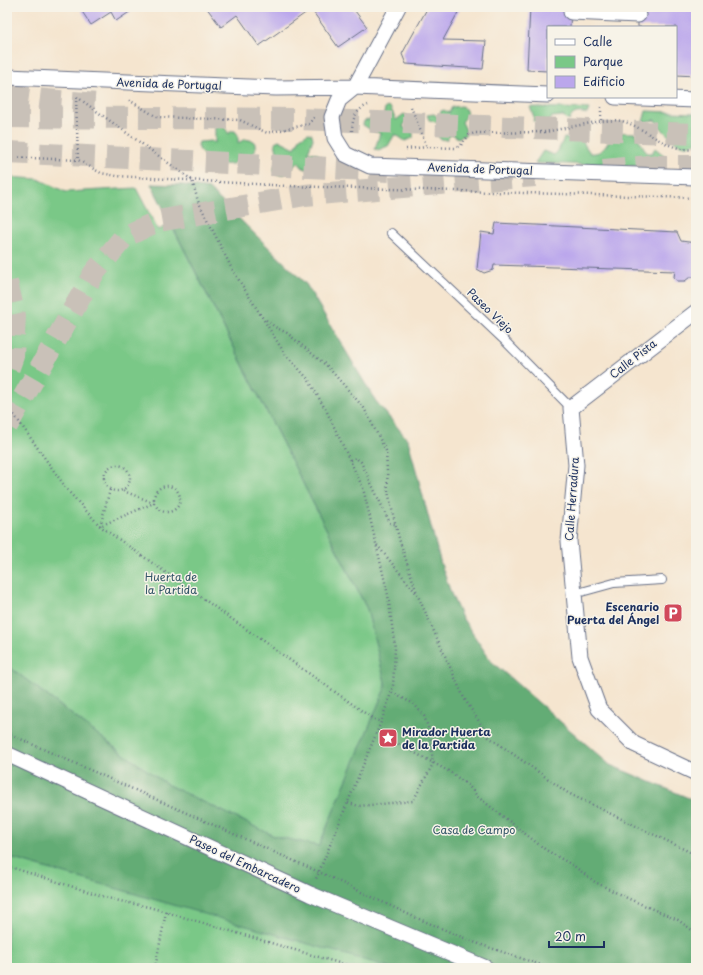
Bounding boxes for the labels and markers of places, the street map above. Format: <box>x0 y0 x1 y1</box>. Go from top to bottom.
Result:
place label: Escenario Puerta del Ángel <box>567 598 660 628</box>
parking icon: Escenario Puerta del Ángel <box>662 602 684 624</box>
place label: Mirador Huerta de la Partida <box>402 723 491 753</box>
place icon: Mirador Huerta de la Partida <box>377 727 399 749</box>

